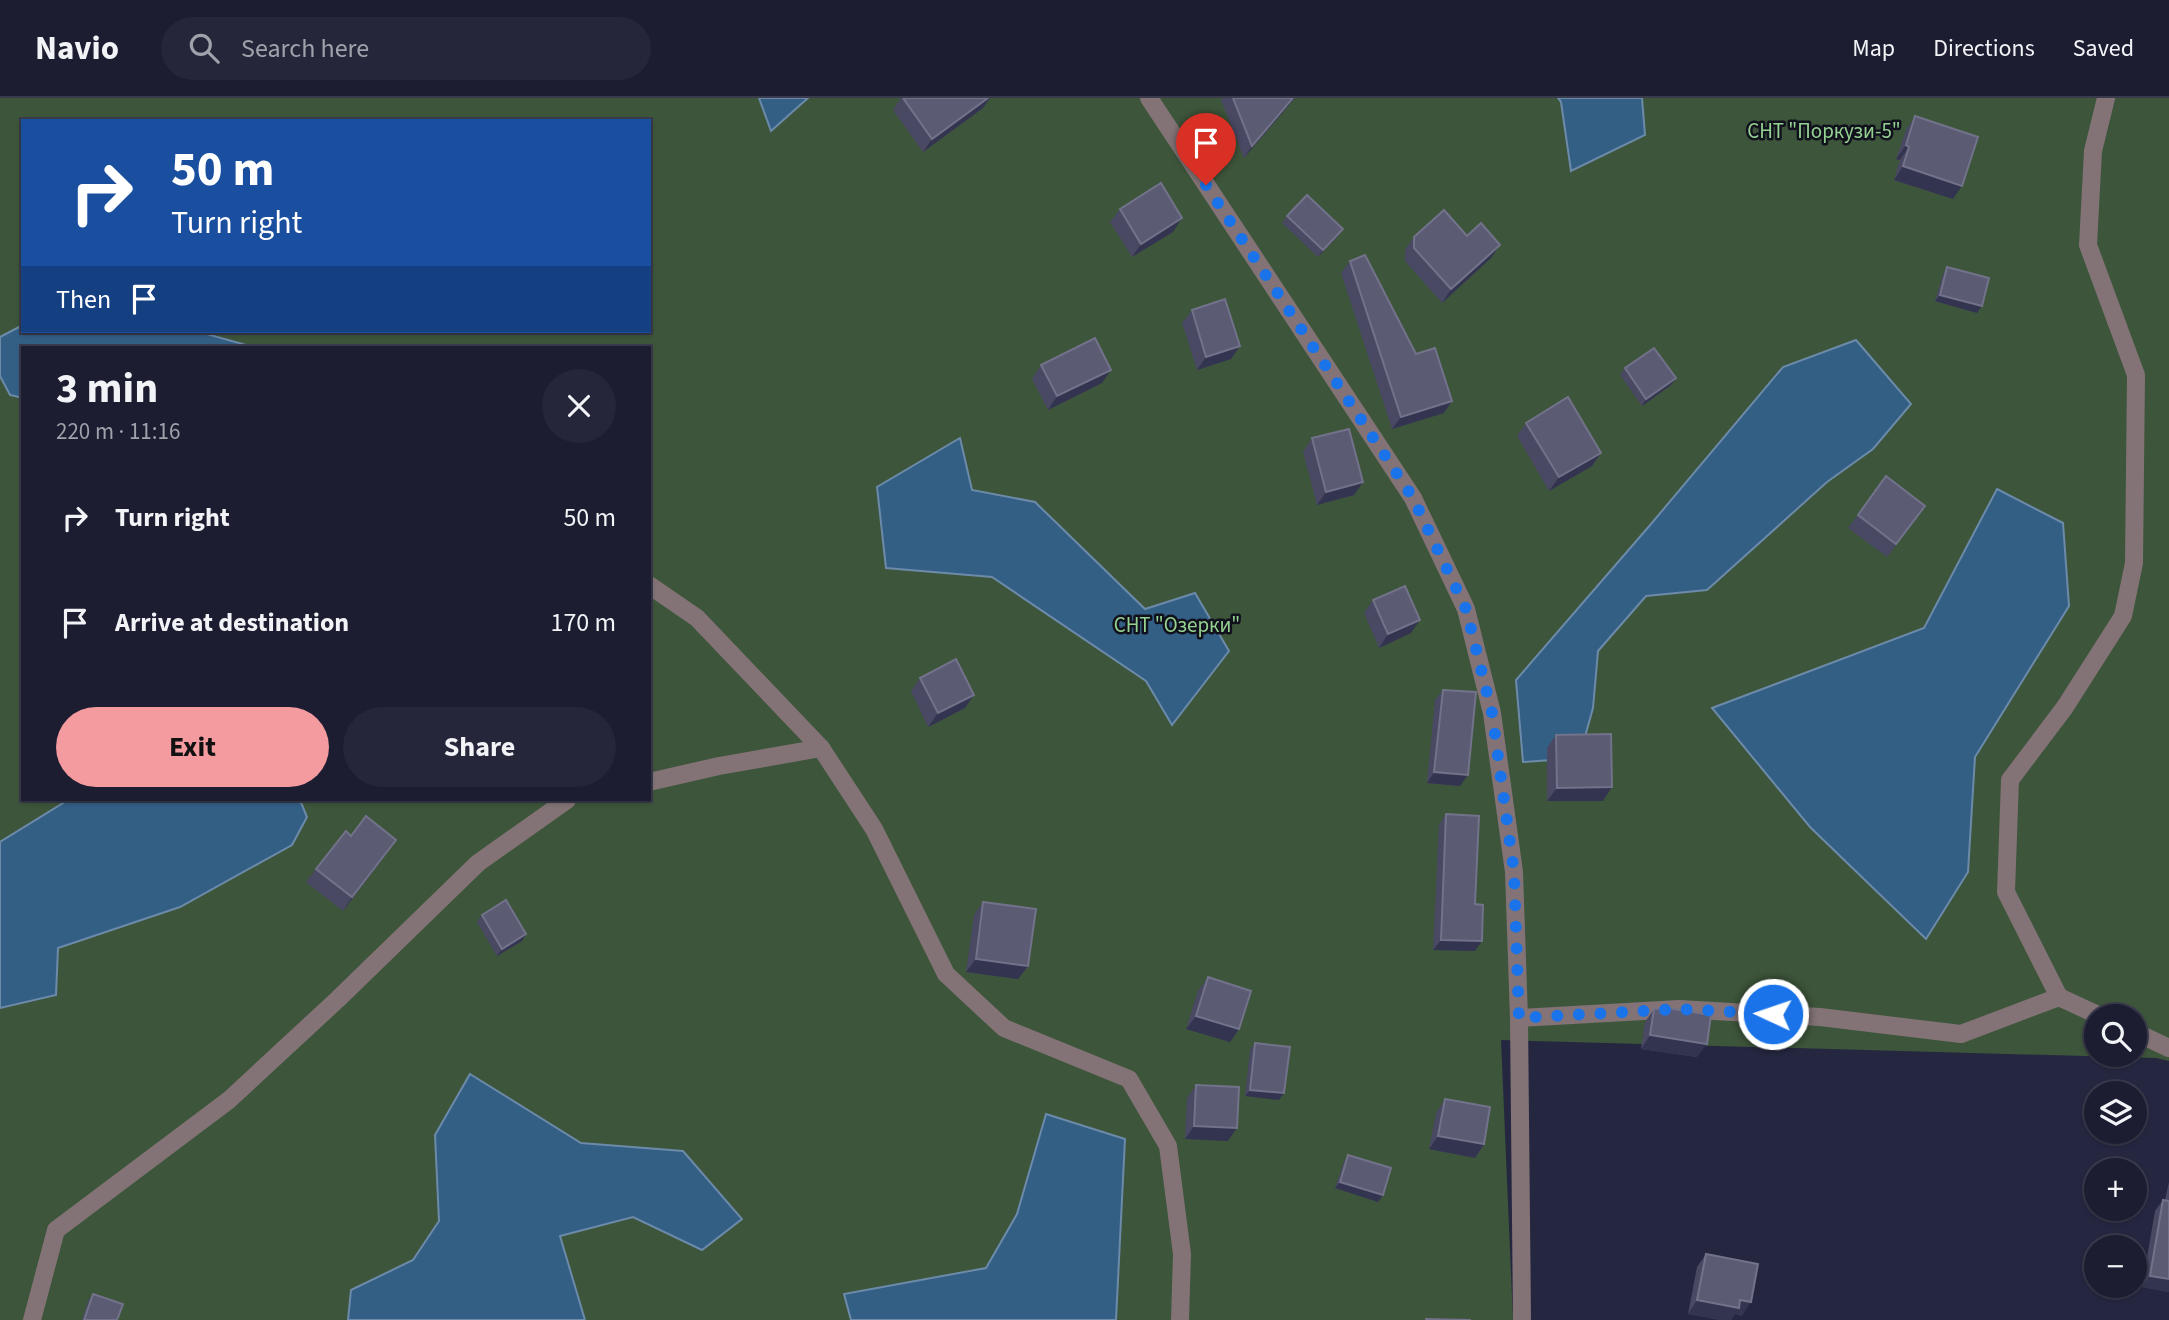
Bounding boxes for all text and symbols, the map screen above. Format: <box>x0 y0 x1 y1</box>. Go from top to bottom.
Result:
search box <box>161 17 651 80</box>
text: Navio <box>35 25 119 72</box>
icon: search <box>185 29 223 67</box>
text: Search here <box>241 30 369 67</box>
text: Map <box>1852 31 1895 66</box>
text: Directions <box>1933 31 2035 66</box>
text: Saved <box>2073 31 2134 66</box>
pin <box>1176 113 1236 185</box>
park label: СНТ "Поркузи-5" <box>1747 116 1901 146</box>
icon: arrive <box>1187 124 1225 162</box>
text: 50 m <box>171 135 275 205</box>
icon: right <box>56 147 147 238</box>
text: Turn right <box>171 200 302 246</box>
icon: arrive <box>125 280 163 318</box>
text: Then <box>56 281 111 318</box>
text: 3 min <box>56 359 158 419</box>
button: close <box>542 369 616 443</box>
text: 220 m · 11:16 <box>56 415 180 448</box>
icon: right <box>56 499 94 537</box>
text: Turn right <box>115 499 230 536</box>
text: 50 m <box>563 499 616 536</box>
icon: arrive <box>56 604 94 642</box>
text: Arrive at destination <box>115 604 349 641</box>
text: 170 m <box>550 604 616 641</box>
park label: СНТ "Озерки" <box>1114 610 1240 640</box>
button: Exit <box>56 707 329 787</box>
button: Share <box>343 707 616 787</box>
position arrow <box>1736 977 1810 1051</box>
map controls <box>2084 1004 2147 1298</box>
button: search <box>2084 1004 2147 1067</box>
button: layers <box>2084 1081 2147 1144</box>
button: + <box>2084 1158 2147 1221</box>
button: − <box>2084 1235 2147 1298</box>

